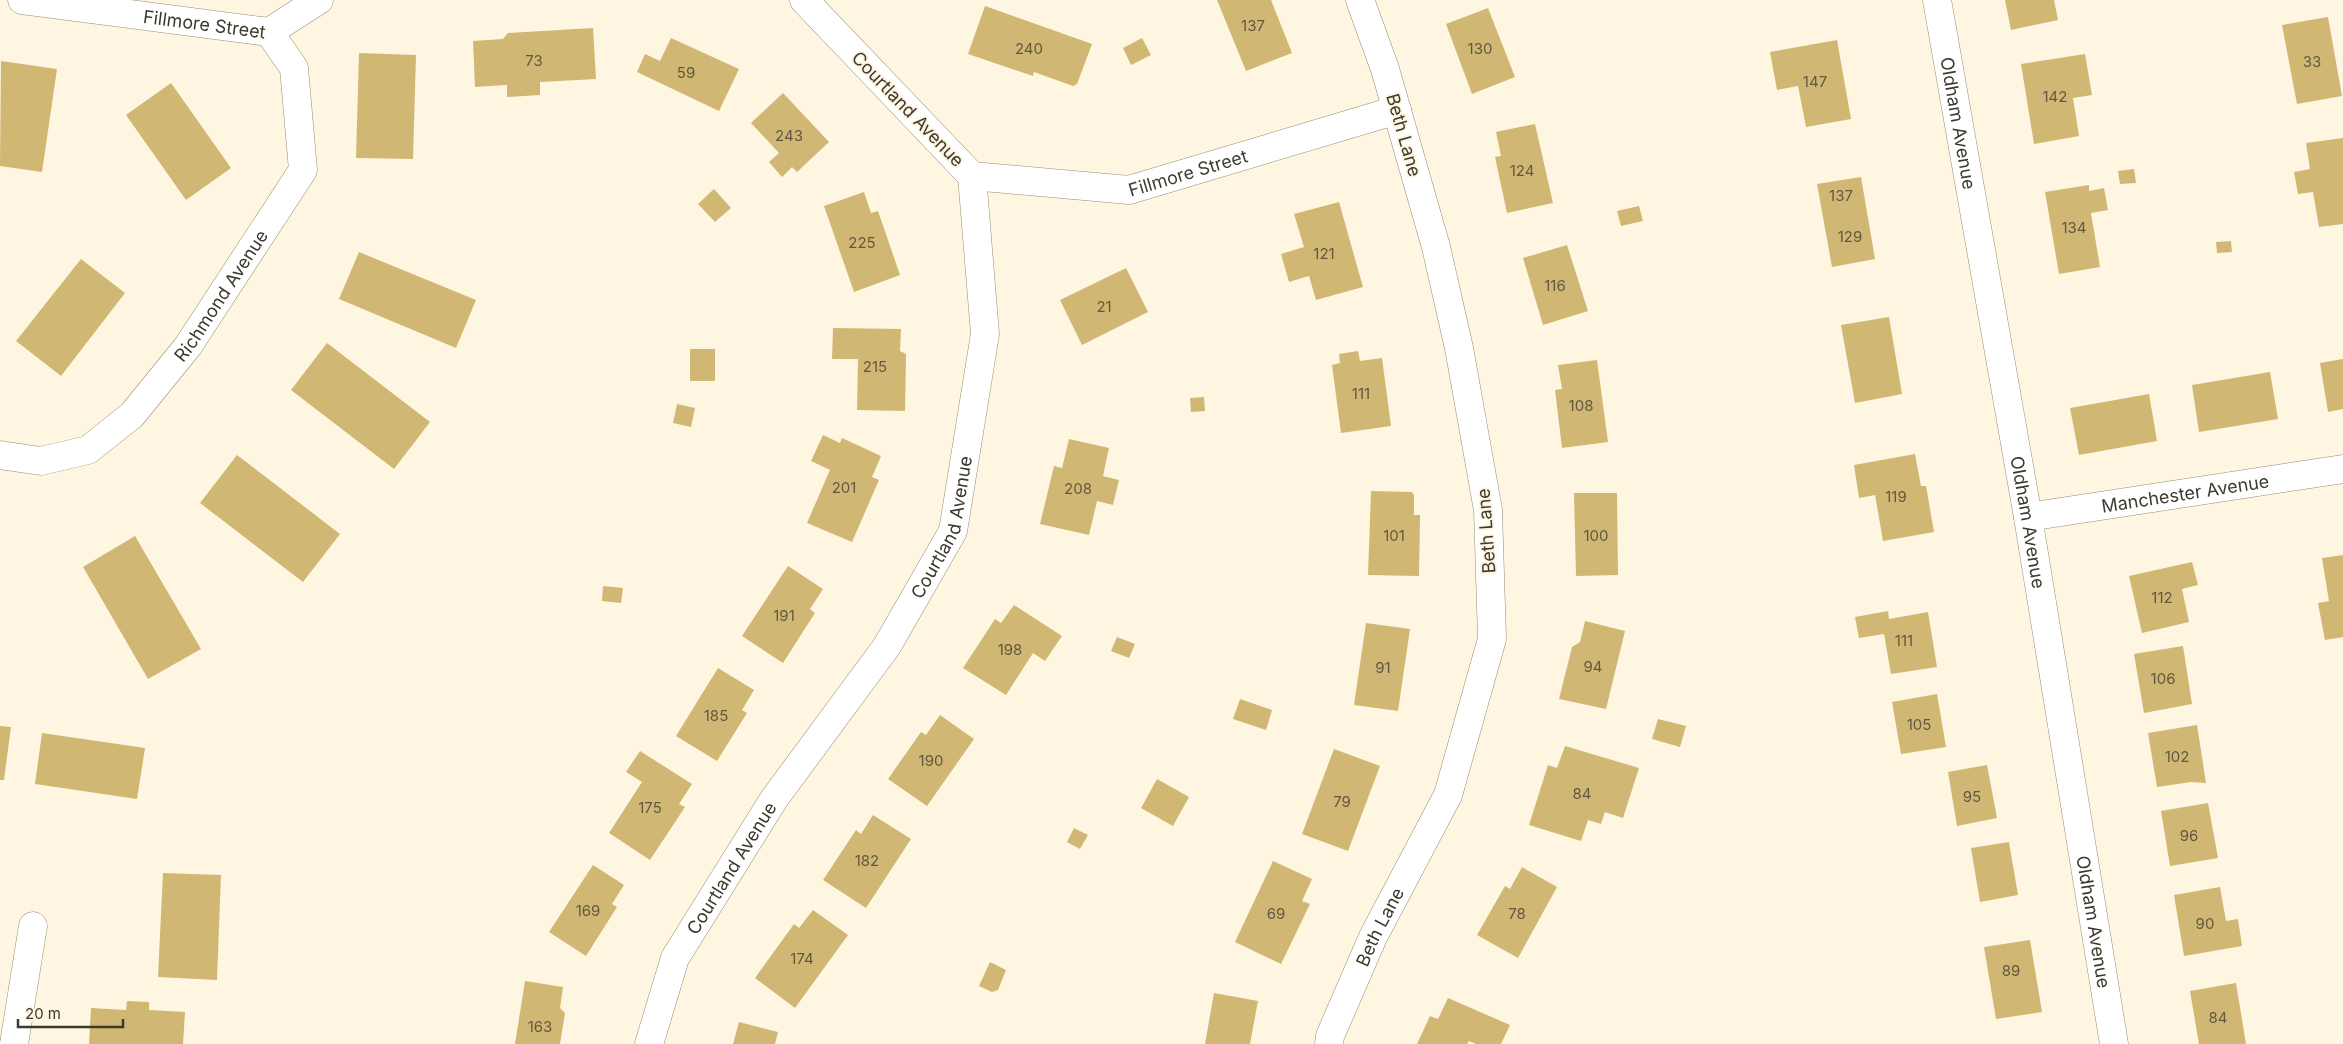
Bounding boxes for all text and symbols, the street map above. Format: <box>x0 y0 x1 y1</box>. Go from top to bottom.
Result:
street label: Fillmore Street <box>142 5 267 42</box>
house number: 137 <box>1241 16 1265 35</box>
house number: 240 <box>1015 39 1043 58</box>
house number: 130 <box>1468 39 1492 58</box>
street label: Courtland Avenue <box>848 47 968 171</box>
house number: 73 <box>525 51 543 70</box>
house number: 33 <box>2303 52 2321 71</box>
street label: Oldham Avenue <box>1937 55 1981 191</box>
house number: 59 <box>677 63 695 82</box>
house number: 147 <box>1803 72 1827 91</box>
house number: 142 <box>2043 87 2067 106</box>
street label: Beth Lane <box>1382 91 1426 179</box>
house number: 243 <box>775 126 803 145</box>
street label: Fillmore Street <box>1126 145 1250 200</box>
house number: 124 <box>1510 161 1534 180</box>
house number: 137 <box>1829 186 1853 205</box>
house number: 134 <box>2061 218 2087 237</box>
street label: Richmond Avenue <box>169 226 272 365</box>
house number: 129 <box>1838 227 1862 246</box>
house number: 225 <box>848 233 876 252</box>
house number: 121 <box>1313 244 1335 263</box>
house number: 116 <box>1544 276 1566 295</box>
house number: 21 <box>1096 297 1112 316</box>
house number: 215 <box>863 357 887 376</box>
house number: 111 <box>1352 384 1370 403</box>
house number: 108 <box>1569 396 1593 415</box>
street label: Courtland Avenue <box>906 454 976 602</box>
street label: Oldham Avenue <box>2007 454 2050 590</box>
street label: Manchester Avenue <box>2100 470 2270 516</box>
house number: 201 <box>832 478 856 497</box>
house number: 208 <box>1064 479 1092 498</box>
house number: 119 <box>1885 487 1907 506</box>
street label: Beth Lane <box>1473 488 1499 574</box>
house number: 101 <box>1383 526 1405 545</box>
house number: 100 <box>1583 526 1609 545</box>
house number: 112 <box>2151 588 2173 607</box>
house number: 191 <box>773 606 795 625</box>
house number: 111 <box>1895 631 1913 650</box>
house number: 198 <box>998 640 1022 659</box>
house number: 94 <box>1584 657 1603 676</box>
house number: 91 <box>1375 658 1391 677</box>
house number: 106 <box>2151 669 2175 688</box>
house number: 185 <box>704 706 728 725</box>
house number: 105 <box>1907 715 1931 734</box>
house number: 102 <box>2165 747 2189 766</box>
house number: 190 <box>919 751 943 770</box>
house number: 84 <box>1573 784 1591 803</box>
house number: 95 <box>1963 787 1981 806</box>
house number: 79 <box>1333 792 1351 811</box>
house number: 175 <box>638 798 662 817</box>
street label: Courtland Avenue <box>682 798 780 938</box>
house number: 96 <box>2180 826 2198 845</box>
house number: 182 <box>855 851 879 870</box>
street label: Oldham Avenue <box>2073 854 2115 990</box>
street label: Beth Lane <box>1351 884 1408 969</box>
house number: 169 <box>576 901 600 920</box>
house number: 69 <box>1267 904 1285 923</box>
house number: 78 <box>1508 904 1526 923</box>
house number: 90 <box>2196 914 2214 933</box>
house number: 174 <box>790 949 814 968</box>
house number: 89 <box>2002 961 2020 980</box>
scale bar <box>18 996 122 1028</box>
text: 20 m <box>25 1004 61 1023</box>
house number: 84 <box>2209 1008 2227 1027</box>
house number: 163 <box>528 1017 552 1036</box>

